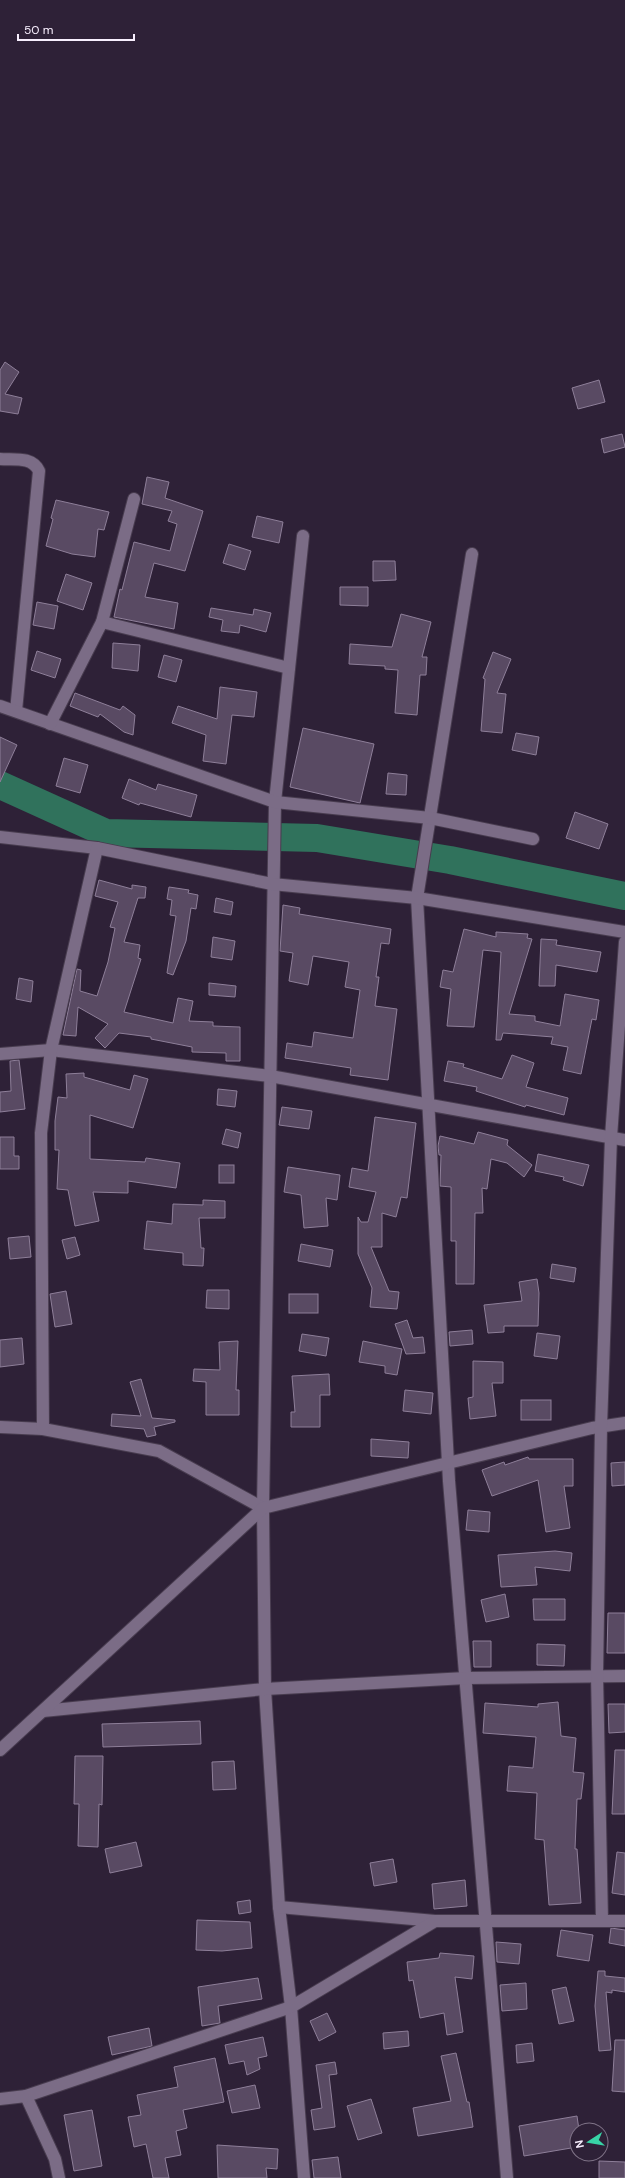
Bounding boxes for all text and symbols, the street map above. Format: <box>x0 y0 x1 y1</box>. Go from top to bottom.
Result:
scale bar <box>18 16 134 42</box>
text: 50 m <box>24 22 53 38</box>
north arrow <box>569 2122 609 2162</box>
text: N <box>572 2139 587 2149</box>

